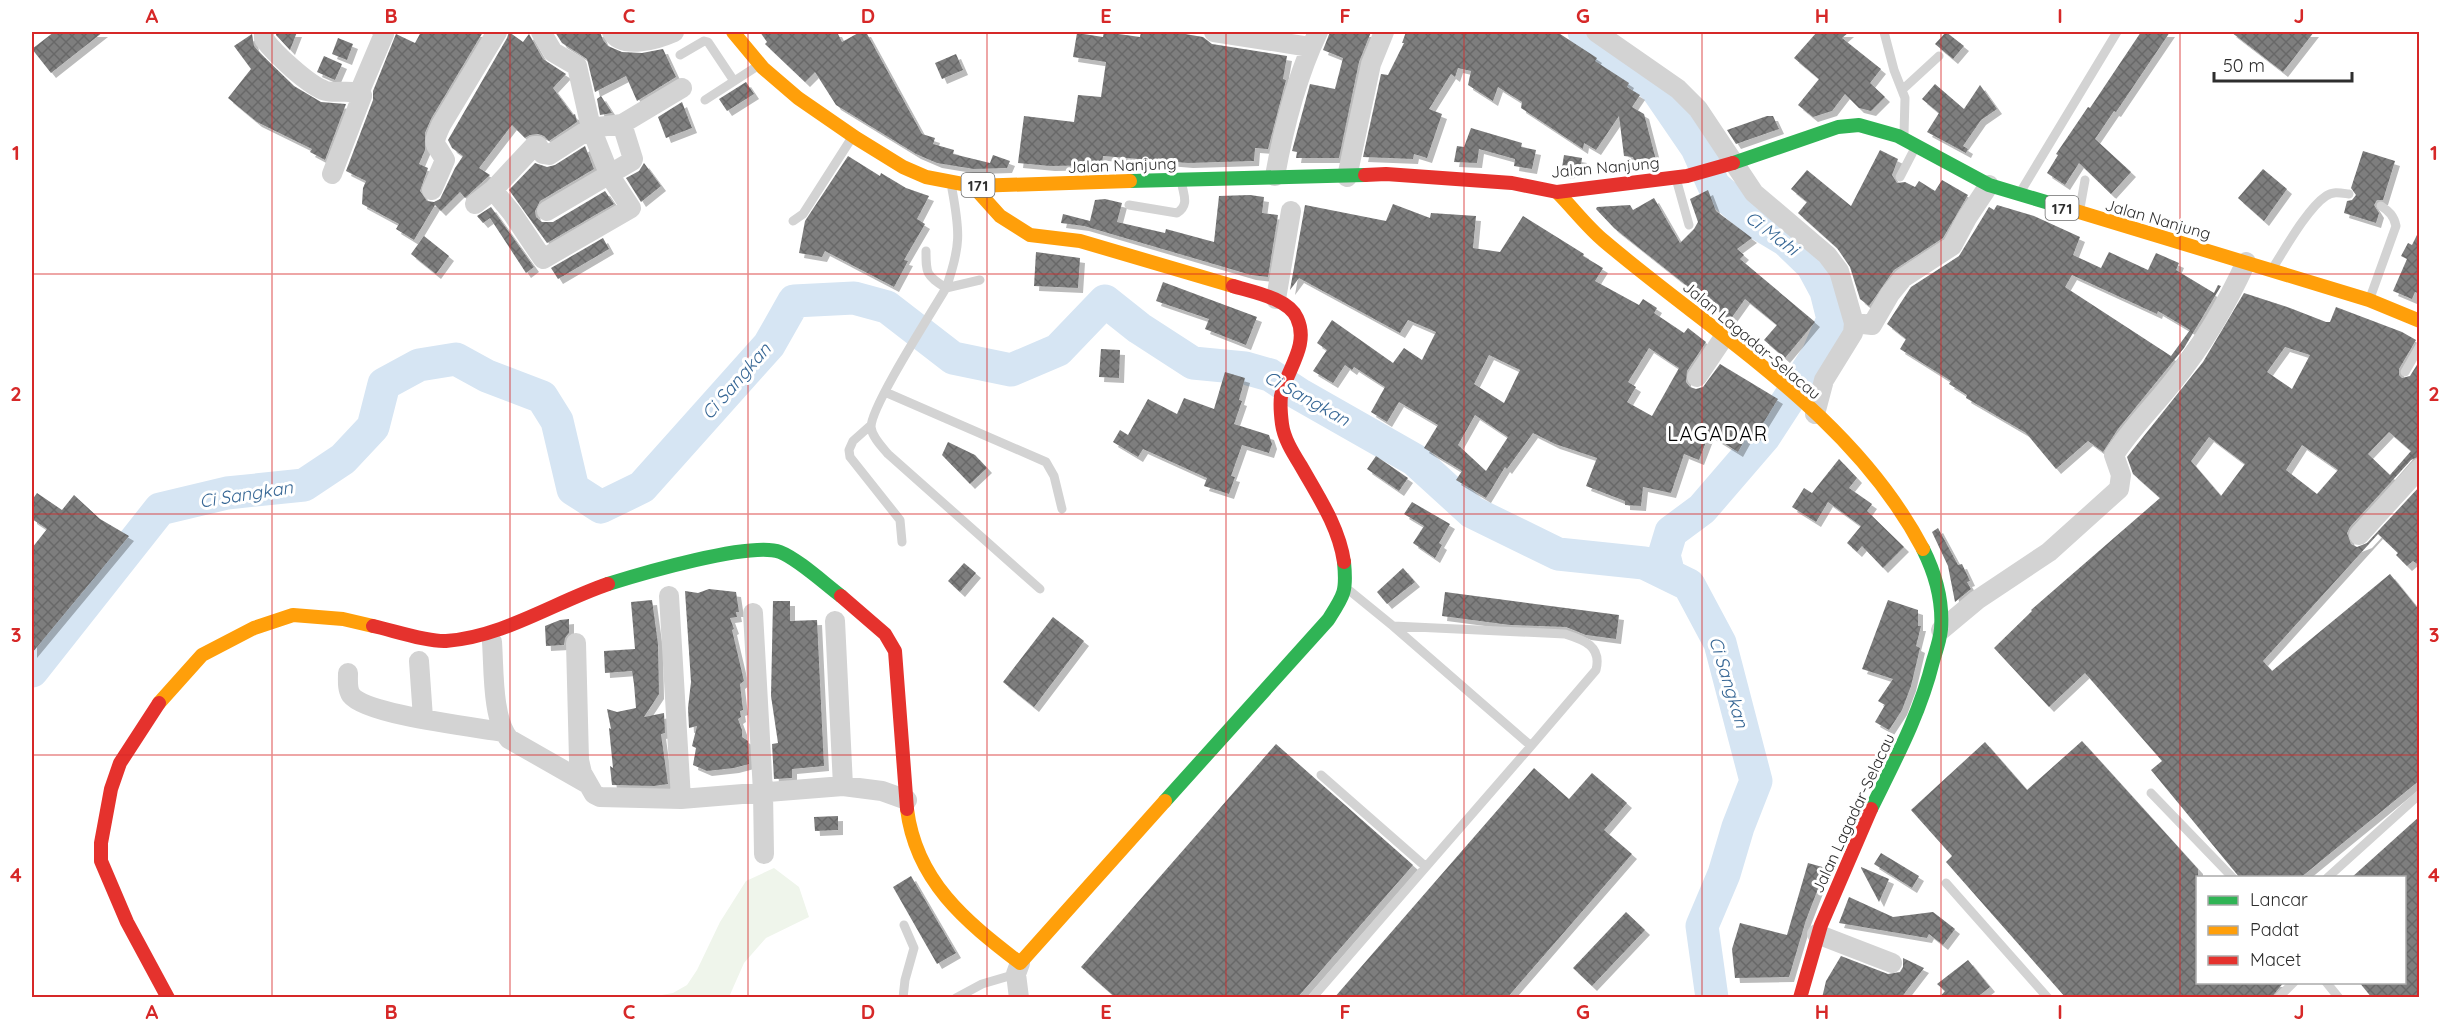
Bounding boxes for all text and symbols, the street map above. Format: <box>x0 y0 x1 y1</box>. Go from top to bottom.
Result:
text: A <box>146 3 159 28</box>
text: B <box>384 3 398 28</box>
text: C <box>623 3 636 28</box>
text: D <box>861 3 875 28</box>
text: E <box>1100 3 1112 28</box>
text: F <box>1339 3 1351 28</box>
text: G <box>1576 3 1590 28</box>
text: H <box>1815 3 1829 28</box>
text: I <box>2057 3 2063 28</box>
text: J <box>2293 3 2305 28</box>
scale bar <box>2214 45 2352 83</box>
text: 50 m <box>2223 54 2265 77</box>
text: 1 <box>12 140 20 165</box>
text: 1 <box>2430 140 2438 165</box>
street label: Jalan Nanjung <box>1550 152 1660 182</box>
street label: Jalan Nanjung <box>1067 153 1177 177</box>
road number: 171 <box>962 173 994 197</box>
street label: Jalan Nanjung <box>2103 194 2213 244</box>
road number: 171 <box>2046 196 2078 220</box>
water label: Ci Mahi <box>1741 206 1805 262</box>
street label: Jalan Lagadar-Selacau <box>1679 276 1825 404</box>
water label: Ci Sangkan <box>696 338 776 424</box>
water label: Ci Sangkan <box>1260 365 1354 431</box>
text: 2 <box>10 381 22 406</box>
text: 2 <box>2428 381 2440 406</box>
district label: LAGADAR <box>1667 421 1769 446</box>
water label: Ci Sangkan <box>198 475 295 513</box>
text: 3 <box>11 622 21 647</box>
text: 3 <box>2429 622 2439 647</box>
water label: Ci Sangkan <box>1704 634 1754 731</box>
street label: Jalan Lagadar-Selacau <box>1807 730 1899 896</box>
text: 4 <box>10 862 22 887</box>
text: 4 <box>2428 862 2440 887</box>
legend <box>2196 876 2406 984</box>
text: Lancar <box>2250 888 2308 911</box>
text: Padat <box>2250 918 2299 941</box>
text: Macet <box>2250 948 2301 971</box>
text: A <box>146 999 159 1024</box>
text: B <box>384 999 398 1024</box>
text: C <box>623 999 636 1024</box>
text: D <box>861 999 875 1024</box>
text: E <box>1100 999 1112 1024</box>
text: F <box>1339 999 1351 1024</box>
text: G <box>1576 999 1590 1024</box>
text: H <box>1815 999 1829 1024</box>
text: I <box>2057 999 2063 1024</box>
text: J <box>2293 999 2305 1024</box>

